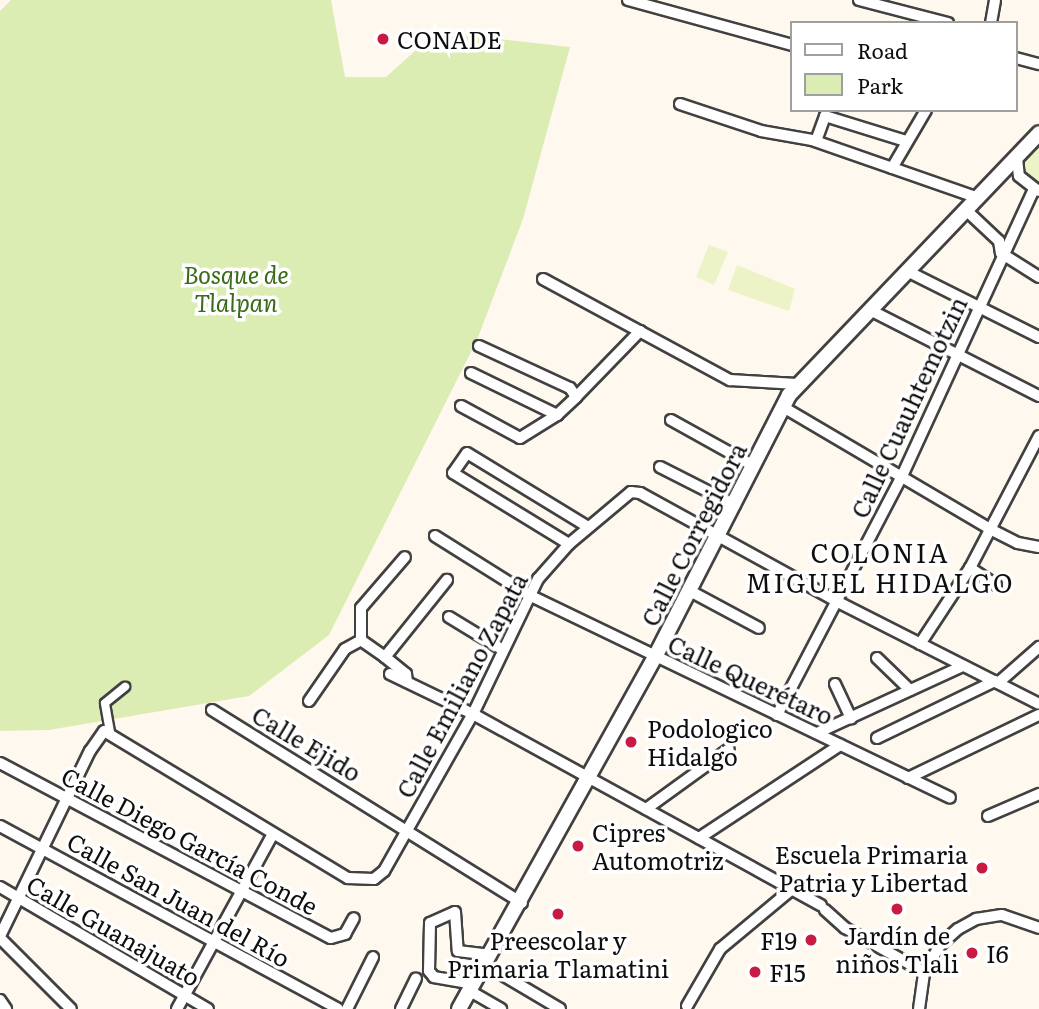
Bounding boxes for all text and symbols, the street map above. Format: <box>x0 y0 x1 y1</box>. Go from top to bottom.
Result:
legend <box>790 21 1018 112</box>
place label: CONADE <box>397 25 502 53</box>
marker: CONADE <box>375 31 391 47</box>
text: Road <box>857 34 908 65</box>
text: Park <box>857 69 903 100</box>
park label: Bosque de Tlalpan <box>183 260 289 316</box>
street label: Calle Cuauhtemotzin <box>844 292 972 522</box>
street label: Calle Corregidora <box>634 437 752 631</box>
district label: COLONIA MIGUEL HIDALGO <box>747 536 1013 598</box>
street label: Calle Emiliano Zapata <box>390 568 532 802</box>
street label: Calle Querétaro <box>664 628 838 730</box>
street label: Calle Ejido <box>247 699 367 787</box>
place label: Podologico Hidalgo <box>647 714 773 770</box>
marker: Podologico Hidalgo <box>621 732 641 752</box>
street label: Calle Diego García Conde <box>57 760 323 920</box>
place label: Cipres Automotriz <box>592 818 724 874</box>
street label: Calle San Juan del Río <box>63 826 295 972</box>
marker: Cipres Automotriz <box>570 838 586 854</box>
place label: Escuela Primaria Patria y Libertad <box>775 840 968 896</box>
marker: Escuela Primaria Patria y Libertad <box>974 860 990 876</box>
street label: Calle Guanajuato <box>22 869 206 991</box>
marker: Jardín de niños Tlali <box>889 901 905 917</box>
marker: Preescolar y Primaria Tlamatini <box>550 906 566 922</box>
place label: Jardín de niños Tlali <box>835 921 959 977</box>
place label: Preescolar y Primaria Tlamatini <box>447 926 669 982</box>
place label: F19 <box>760 926 797 954</box>
marker: F19 <box>803 932 819 948</box>
place label: I6 <box>986 939 1009 967</box>
marker: I6 <box>964 945 980 961</box>
place label: F15 <box>769 958 806 986</box>
marker: F15 <box>747 964 763 980</box>

